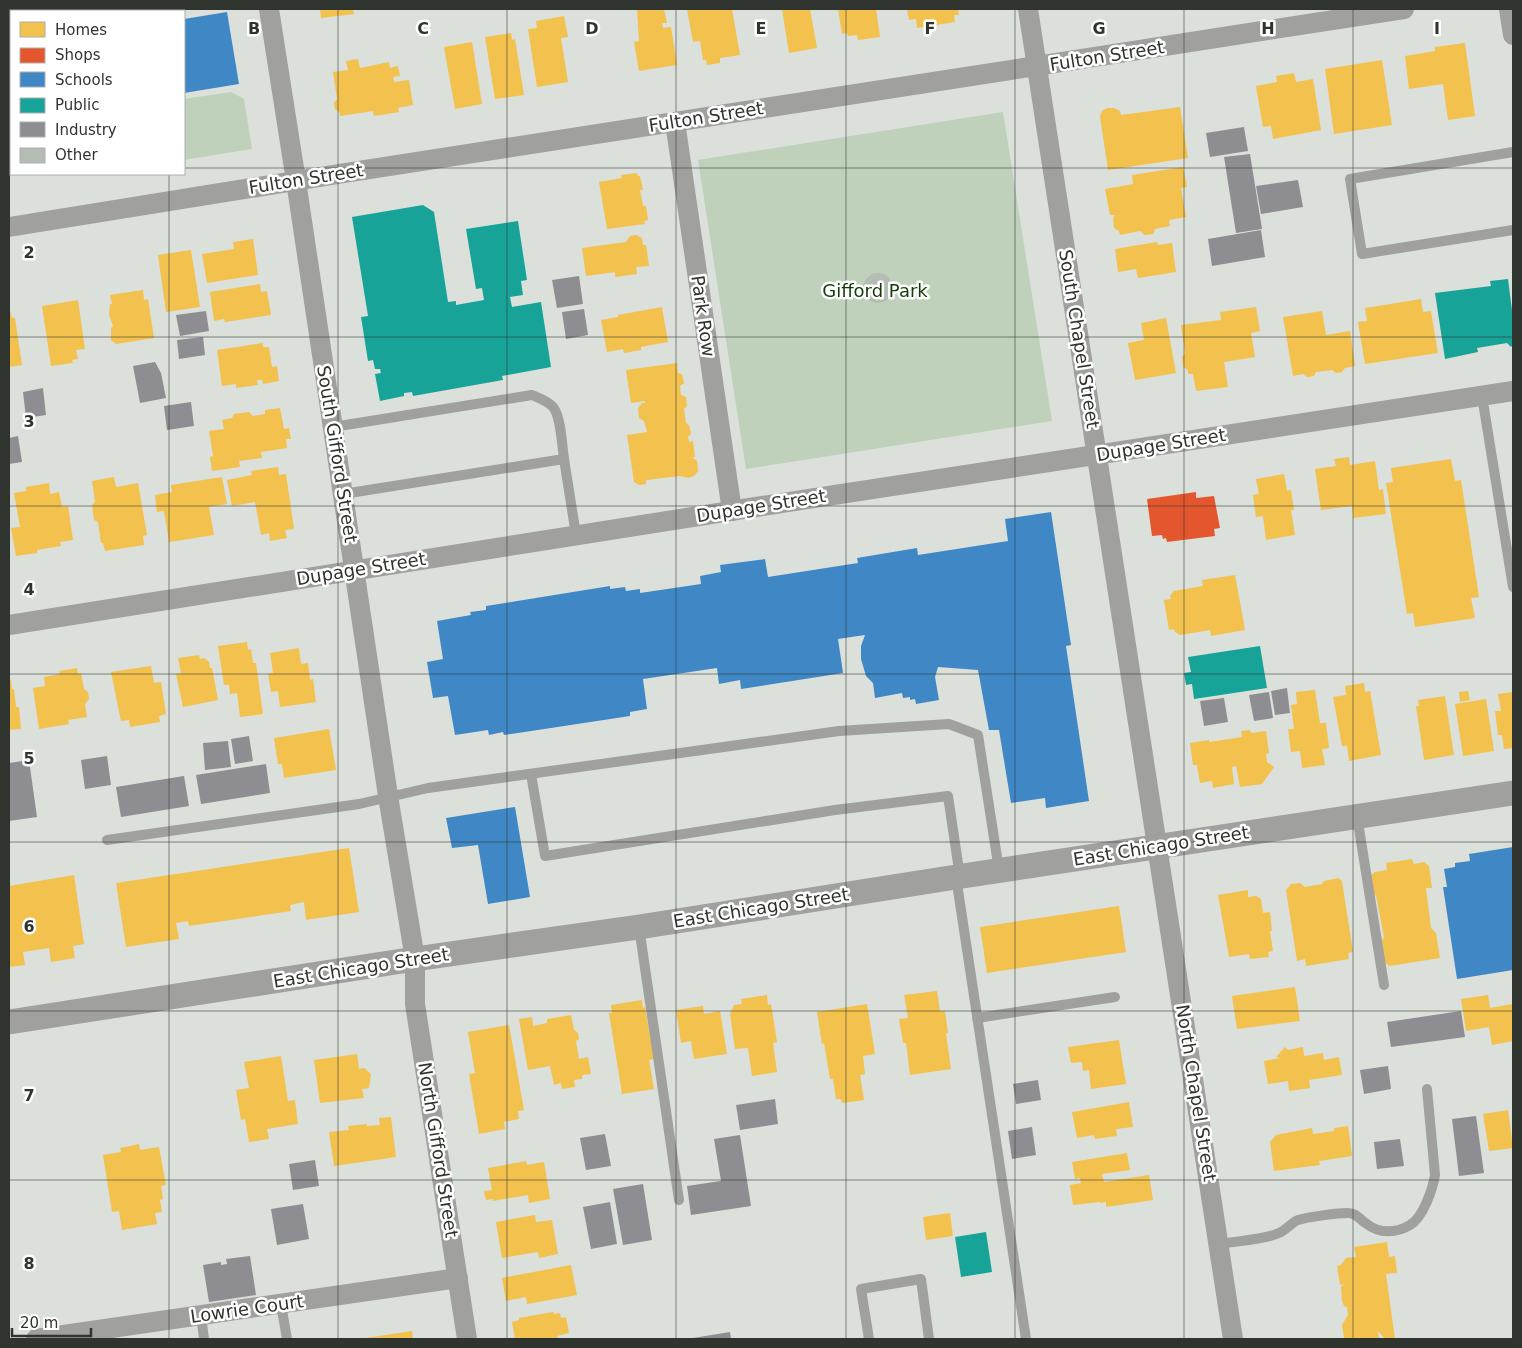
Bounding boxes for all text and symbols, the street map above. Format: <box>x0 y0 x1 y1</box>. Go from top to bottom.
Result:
legend <box>10 10 185 175</box>
text: B <box>248 19 260 38</box>
text: C <box>417 19 429 38</box>
text: D <box>585 19 599 38</box>
text: E <box>756 19 766 38</box>
text: F <box>925 19 935 38</box>
text: G <box>1092 19 1106 38</box>
text: H <box>1261 19 1275 38</box>
text: I <box>1434 19 1440 38</box>
text: Homes <box>55 21 107 39</box>
street label: Fulton Street <box>1048 36 1166 75</box>
text: Shops <box>55 46 101 64</box>
text: Schools <box>55 71 113 89</box>
text: Public <box>55 96 99 114</box>
street label: Fulton Street <box>647 97 765 136</box>
text: Industry <box>55 121 117 139</box>
text: Other <box>55 146 98 164</box>
street label: Fulton Street <box>247 159 365 198</box>
text: 2 <box>23 243 35 262</box>
street label: South Chapel Street <box>1055 248 1104 430</box>
street label: Park Row <box>687 274 720 358</box>
park label: Gifford Park <box>822 280 928 301</box>
street label: South Gifford Street <box>313 364 362 544</box>
text: 3 <box>23 412 35 431</box>
street label: Dupage Street <box>1095 424 1227 465</box>
street label: Dupage Street <box>695 485 827 526</box>
street label: Dupage Street <box>295 548 427 589</box>
text: 4 <box>23 580 35 599</box>
text: 5 <box>23 749 35 768</box>
street label: East Chicago Street <box>1072 821 1250 870</box>
street label: East Chicago Street <box>672 883 850 932</box>
text: 6 <box>23 917 35 936</box>
street label: East Chicago Street <box>272 943 450 992</box>
street label: North Chapel Street <box>1172 1003 1221 1183</box>
street label: North Gifford Street <box>414 1061 463 1239</box>
text: 7 <box>23 1086 35 1105</box>
text: 8 <box>23 1254 35 1273</box>
street label: Lowrie Court <box>189 1290 305 1327</box>
scale bar <box>12 1306 91 1338</box>
text: 20 m <box>20 1314 58 1332</box>

